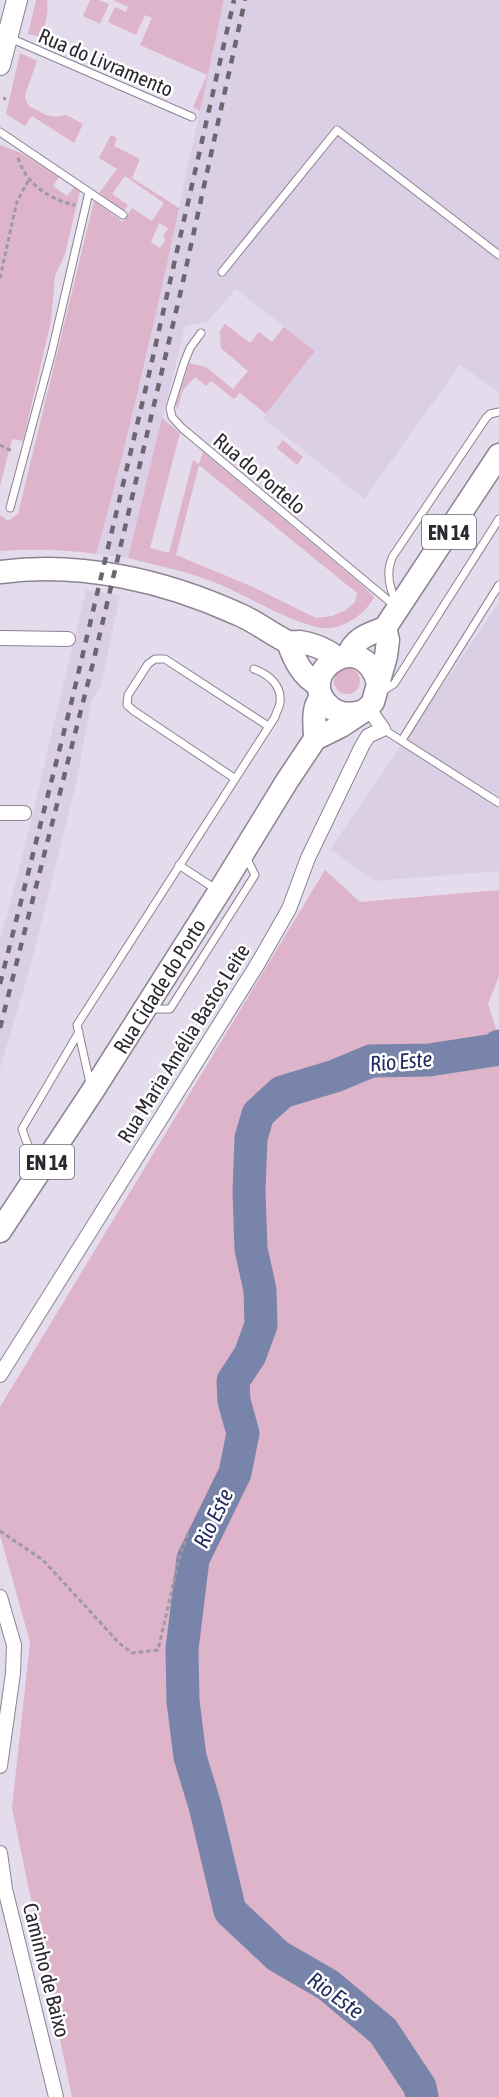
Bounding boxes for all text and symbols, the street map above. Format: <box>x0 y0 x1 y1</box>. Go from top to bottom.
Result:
street label: Rua do Livramento <box>35 23 177 101</box>
street label: Rua do Portelo <box>209 428 311 518</box>
road number: EN 14 <box>422 515 476 549</box>
street label: Rua Cidade do Porto <box>108 914 210 1058</box>
street label: Rua Maria Amélia Bastos Leite <box>112 939 254 1147</box>
water label: Rio Este <box>369 1045 433 1077</box>
road number: EN 14 <box>20 1145 74 1179</box>
water label: Rio Este <box>188 1484 238 1552</box>
street label: Caminho de Baixo <box>19 1900 75 2040</box>
water label: Rio Este <box>303 1966 369 2024</box>

